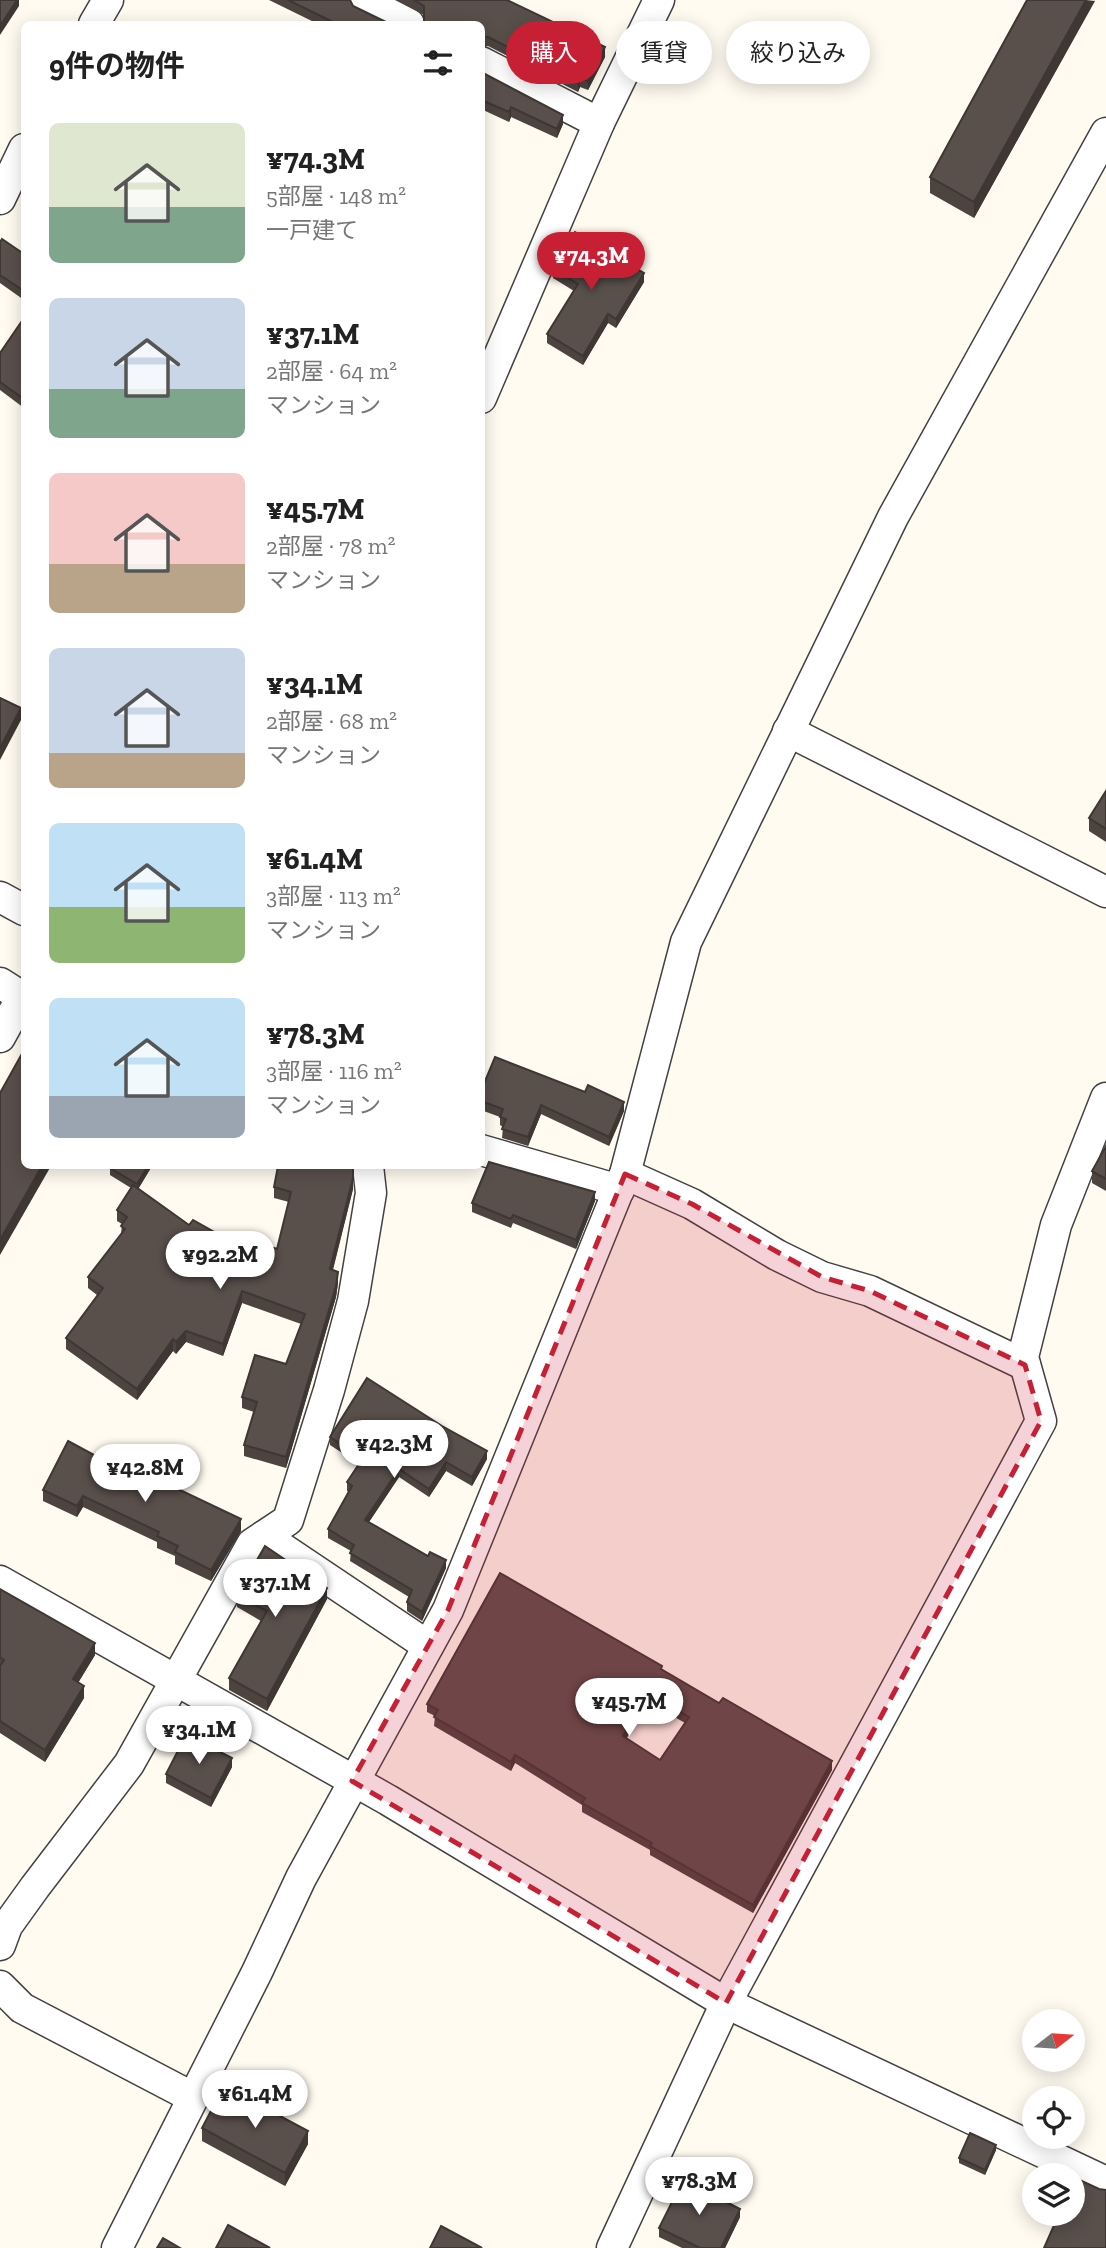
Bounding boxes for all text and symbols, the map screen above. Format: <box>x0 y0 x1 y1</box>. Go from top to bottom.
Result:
chip: 購入 <box>506 21 602 84</box>
chip: 賃貸 <box>616 21 712 84</box>
chip: 絞り込み <box>726 21 870 84</box>
icon: filters <box>419 44 457 82</box>
text: 9件の物件 <box>49 48 185 84</box>
text: ¥74.3M <box>266 141 365 177</box>
icon: home <box>105 151 189 235</box>
text: 5部屋 · 148 m² <box>266 182 406 210</box>
text: 一戸建て <box>266 216 358 244</box>
pin: ¥74.3M <box>534 232 648 292</box>
text: ¥74.3M <box>553 241 629 269</box>
text: ¥37.1M <box>266 316 360 352</box>
icon: home <box>105 326 189 410</box>
text: 2部屋 · 64 m² <box>266 357 397 385</box>
text: マンション <box>266 391 381 419</box>
text: ¥45.7M <box>266 491 365 527</box>
icon: home <box>105 501 189 585</box>
text: 2部屋 · 78 m² <box>266 532 396 560</box>
text: マンション <box>266 566 381 594</box>
text: ¥34.1M <box>266 666 363 702</box>
icon: home <box>105 676 189 760</box>
text: 2部屋 · 68 m² <box>266 707 397 735</box>
text: マンション <box>266 741 381 769</box>
text: ¥61.4M <box>266 841 363 877</box>
icon: home <box>105 851 189 935</box>
text: 3部屋 · 113 m² <box>266 882 401 910</box>
text: マンション <box>266 916 381 944</box>
text: ¥78.3M <box>266 1016 365 1052</box>
icon: home <box>105 1026 189 1110</box>
text: 3部屋 · 116 m² <box>266 1057 402 1085</box>
text: マンション <box>266 1091 381 1119</box>
pin: ¥92.2M <box>163 1232 277 1291</box>
text: ¥92.2M <box>182 1240 258 1268</box>
pin: ¥42.3M <box>337 1420 451 1480</box>
text: ¥42.3M <box>355 1429 433 1457</box>
pin: ¥42.8M <box>88 1444 202 1504</box>
text: ¥42.8M <box>106 1453 184 1481</box>
pin: ¥37.1M <box>218 1560 332 1619</box>
text: ¥37.1M <box>239 1568 311 1596</box>
pin: ¥45.7M <box>572 1678 686 1738</box>
text: ¥45.7M <box>591 1687 667 1715</box>
pin: ¥34.1M <box>142 1706 256 1766</box>
text: ¥34.1M <box>162 1715 236 1743</box>
north arrow <box>1022 2009 1085 2072</box>
map controls <box>1022 2009 1085 2226</box>
pin: ¥61.4M <box>198 2070 312 2130</box>
text: ¥61.4M <box>218 2079 292 2107</box>
button: locate <box>1022 2086 1085 2149</box>
pin: ¥78.3M <box>642 2158 756 2217</box>
button: layers <box>1022 2163 1085 2226</box>
text: ¥78.3M <box>661 2166 737 2194</box>

